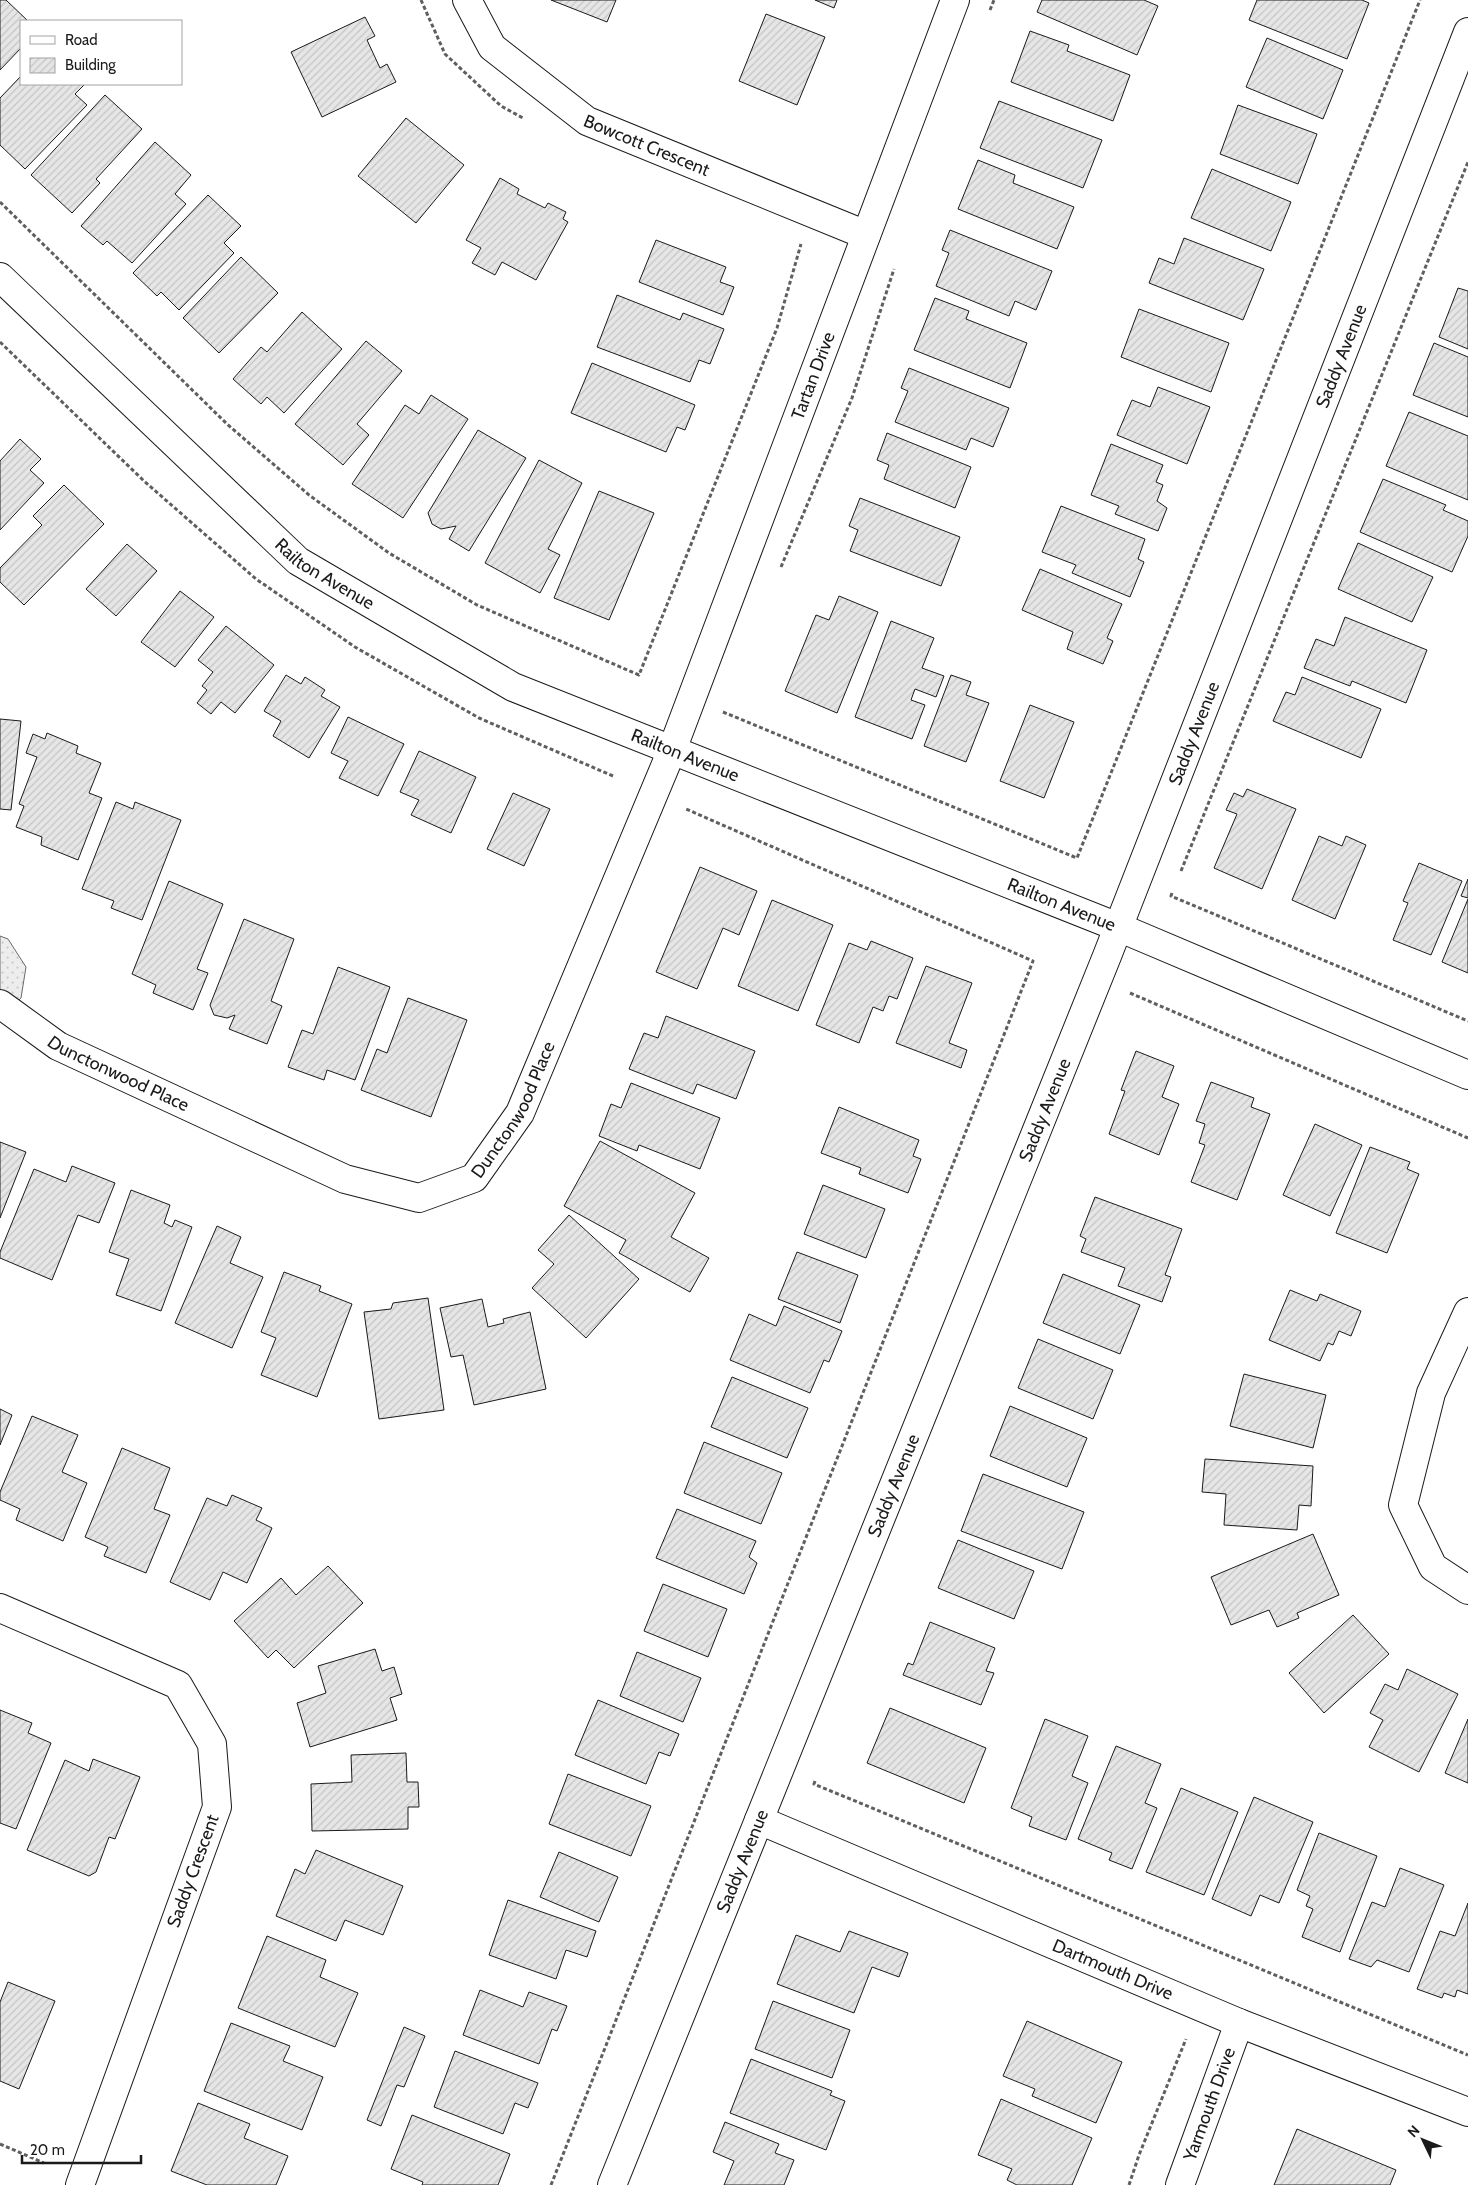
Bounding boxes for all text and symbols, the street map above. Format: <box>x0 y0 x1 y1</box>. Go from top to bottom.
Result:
legend <box>20 20 182 85</box>
text: Road <box>65 31 98 49</box>
text: Building <box>65 56 116 74</box>
street label: Bowcott Crescent <box>580 110 713 181</box>
street label: Saddy Avenue <box>1311 301 1372 411</box>
street label: Tartan Drive <box>787 329 840 423</box>
street label: Railton Avenue <box>270 534 378 614</box>
street label: Saddy Avenue <box>1164 678 1224 788</box>
street label: Railton Avenue <box>628 724 742 787</box>
street label: Railton Avenue <box>1004 873 1119 936</box>
street label: Dunctonwood Place <box>43 1031 193 1116</box>
street label: Dunctonwood Place <box>466 1038 560 1182</box>
street label: Saddy Avenue <box>1014 1055 1076 1165</box>
street label: Saddy Avenue <box>863 1431 924 1540</box>
street label: Saddy Avenue <box>712 1806 773 1916</box>
street label: Saddy Crescent <box>162 1812 224 1930</box>
street label: Dartmouth Drive <box>1049 1934 1176 2005</box>
street label: Yarmouth Drive <box>1178 2045 1240 2165</box>
north arrow <box>1398 2115 1448 2165</box>
text: N <box>1404 2121 1423 2141</box>
scale bar <box>22 2132 141 2164</box>
text: 20 m <box>30 2141 65 2159</box>

